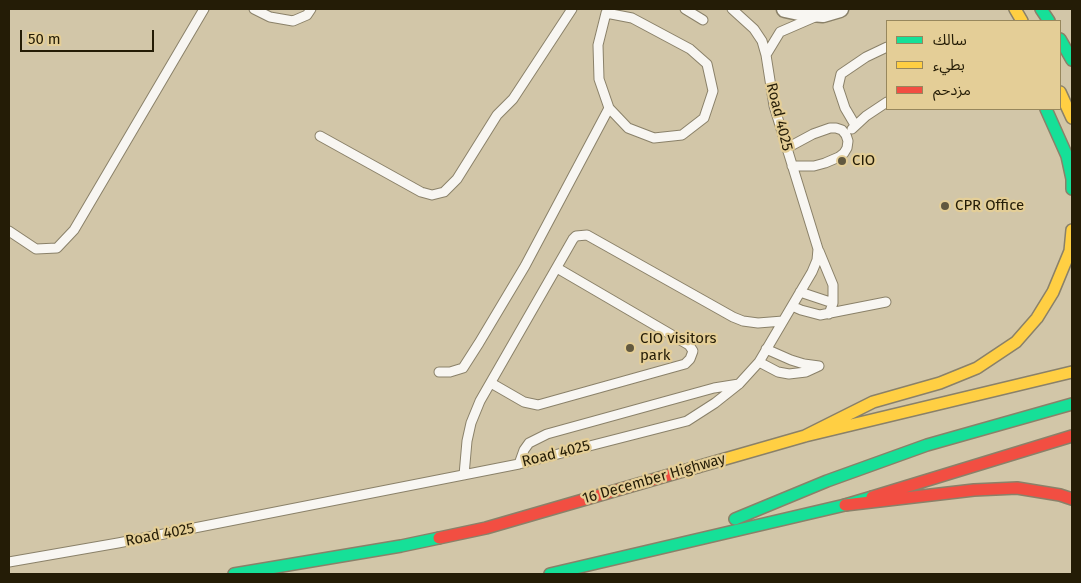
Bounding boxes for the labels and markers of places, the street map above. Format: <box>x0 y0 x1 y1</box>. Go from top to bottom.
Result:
place label: CIO <box>852 152 875 170</box>
marker: CIO <box>836 155 848 167</box>
place label: CPR Office <box>955 197 1024 215</box>
marker: CPR Office <box>939 200 951 212</box>
place label: CIO visitors park <box>640 330 717 365</box>
marker: CIO visitors park <box>624 342 636 354</box>

